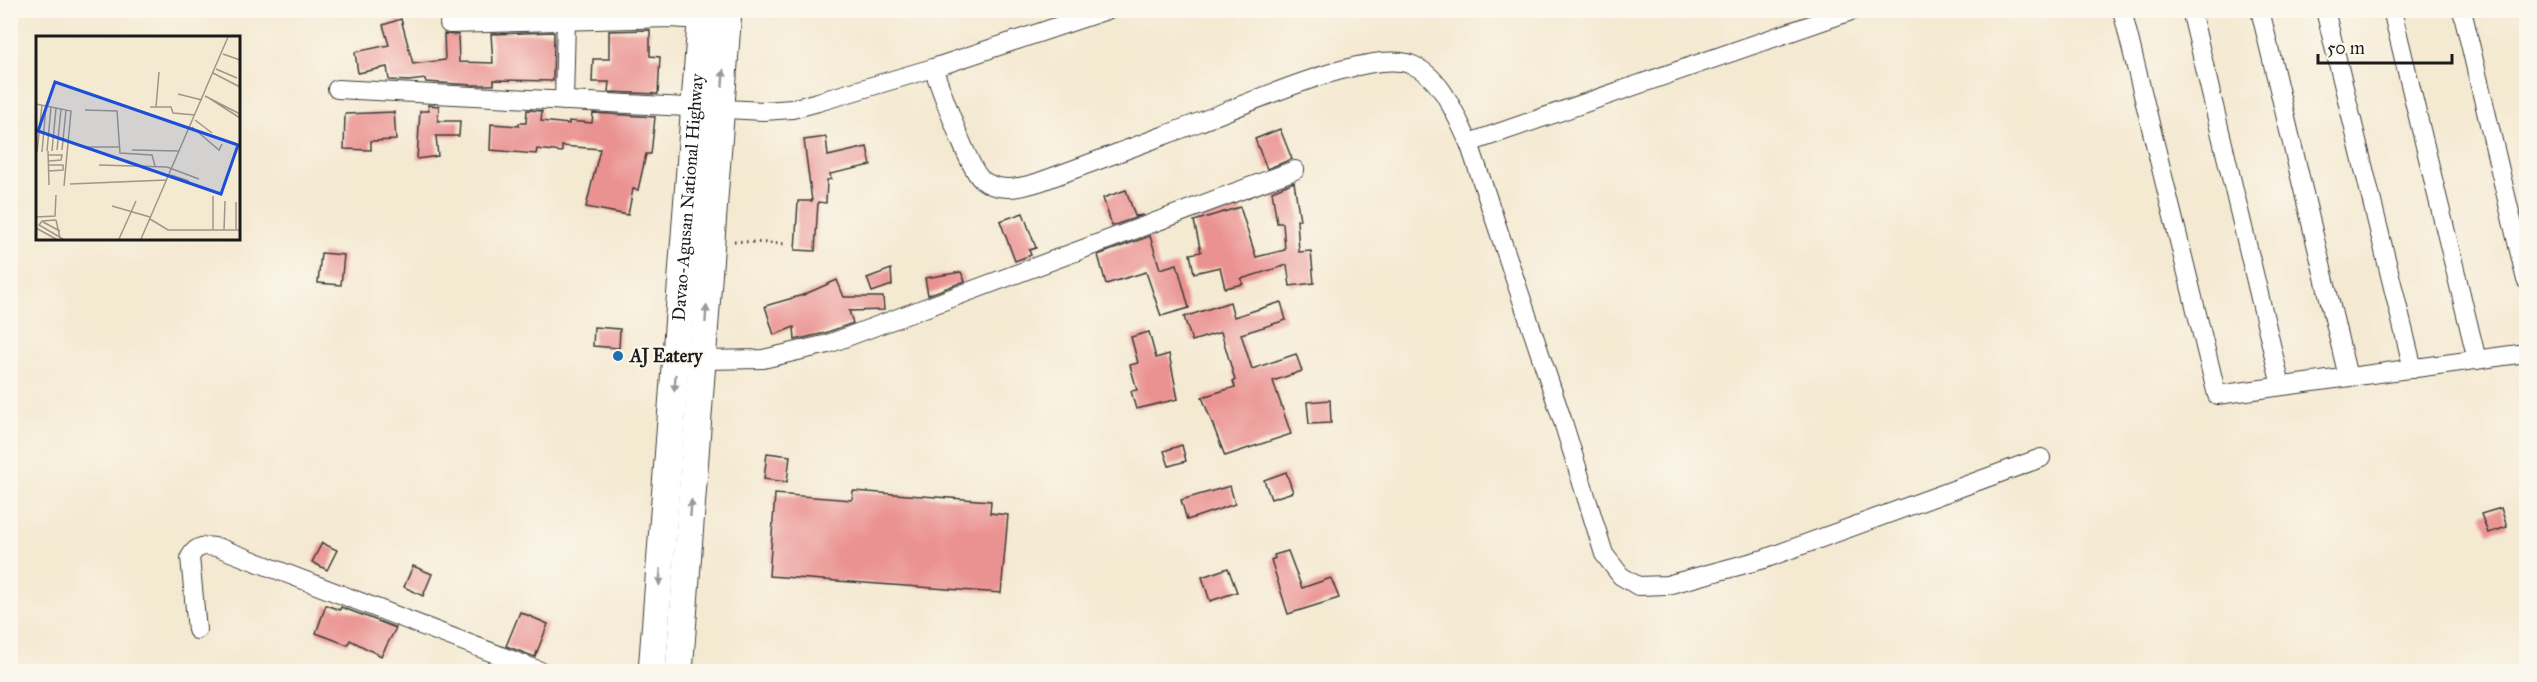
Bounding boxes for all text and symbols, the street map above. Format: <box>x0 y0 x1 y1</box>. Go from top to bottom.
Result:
scale bar <box>2318 27 2452 65</box>
inset map <box>36 36 240 240</box>
text: 50 m <box>2327 37 2365 59</box>
one-way arrow <box>718 68 728 87</box>
street label: Davao-Agusan National Highway <box>668 72 708 322</box>
one-way arrow <box>701 304 711 323</box>
place label: AJ Eatery <box>629 345 704 368</box>
marker: AJ Eatery <box>611 349 625 363</box>
one-way arrow <box>670 374 680 393</box>
one-way arrow <box>687 499 696 518</box>
one-way arrow <box>655 568 664 587</box>

